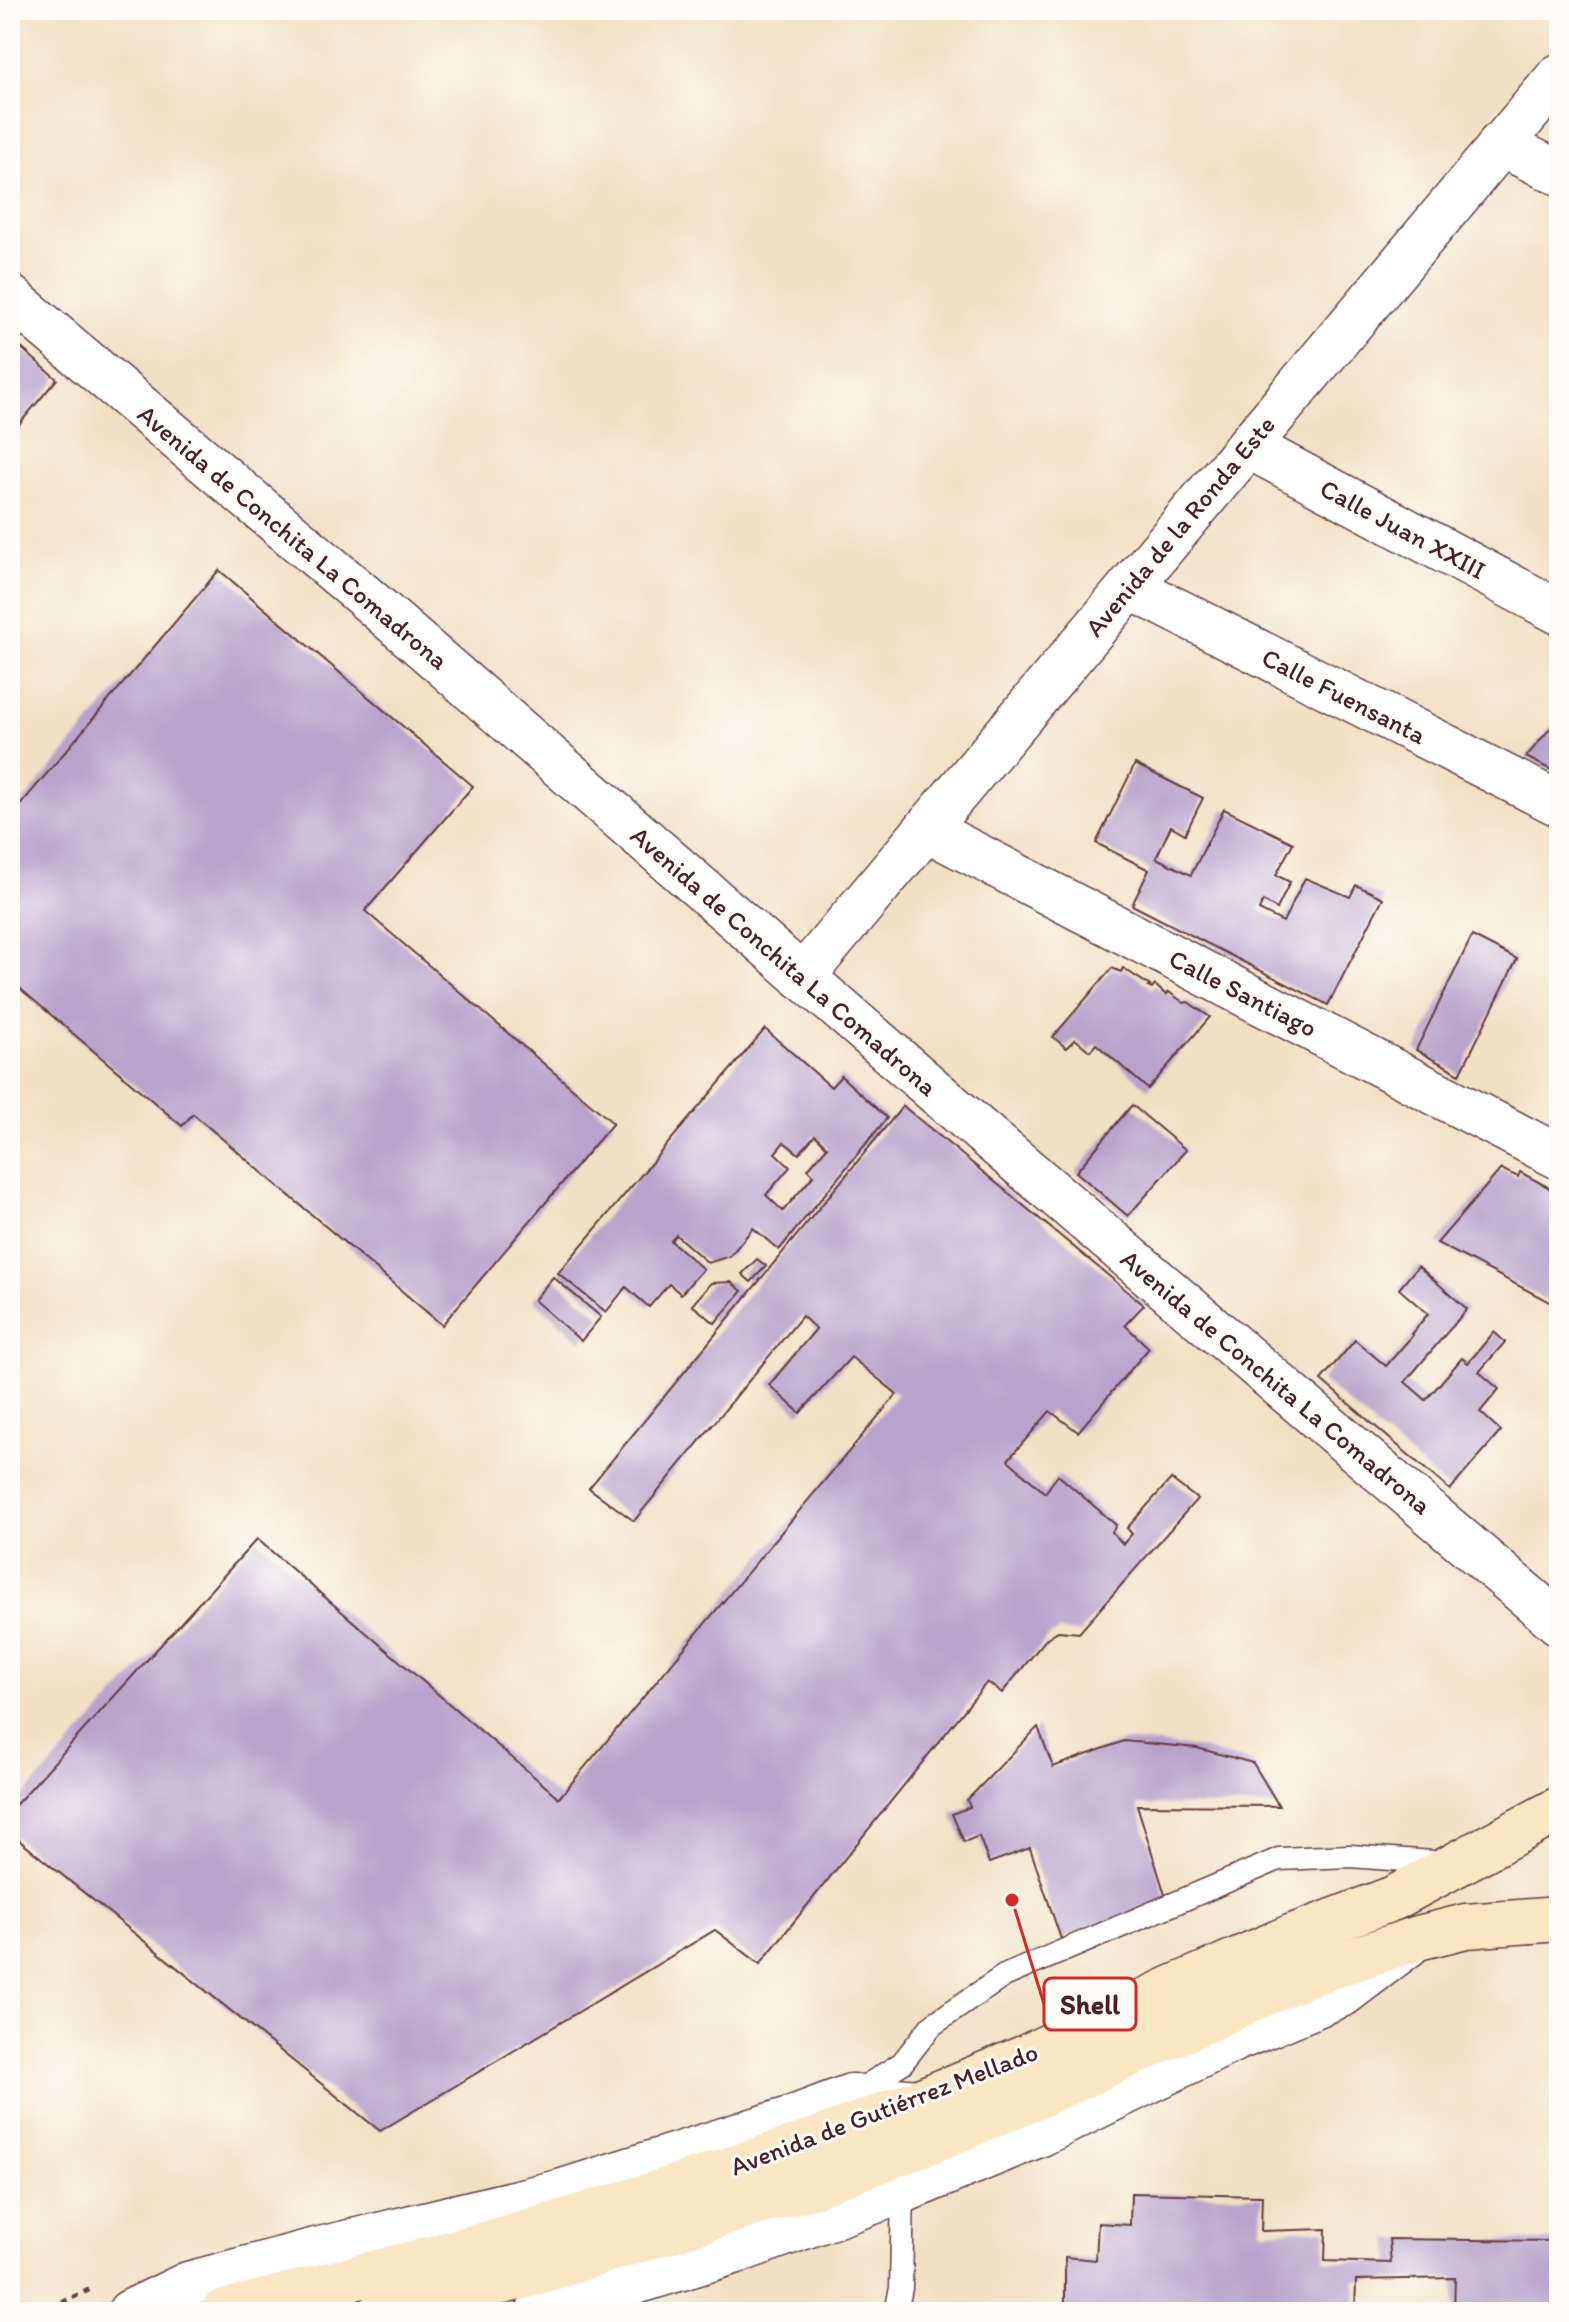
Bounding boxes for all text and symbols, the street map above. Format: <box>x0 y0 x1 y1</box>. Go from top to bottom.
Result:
street label: Avenida de Conchita La Comadrona <box>131 398 455 677</box>
street label: Avenida de la Ronda Este <box>1078 409 1282 643</box>
street label: Calle Juan XXIII <box>1315 472 1491 586</box>
street label: Calle Fuensanta <box>1257 641 1432 751</box>
street label: Avenida de Conchita La Comadrona <box>624 819 944 1103</box>
street label: Calle Santiago <box>1164 942 1322 1044</box>
street label: Avenida de Conchita La Comadrona <box>1114 1243 1438 1522</box>
callout: Shell <box>1044 1978 1136 2030</box>
text: Shell <box>1060 1987 1120 2021</box>
street label: Avenida de Gutiérrez Mellado <box>726 2035 1042 2183</box>

